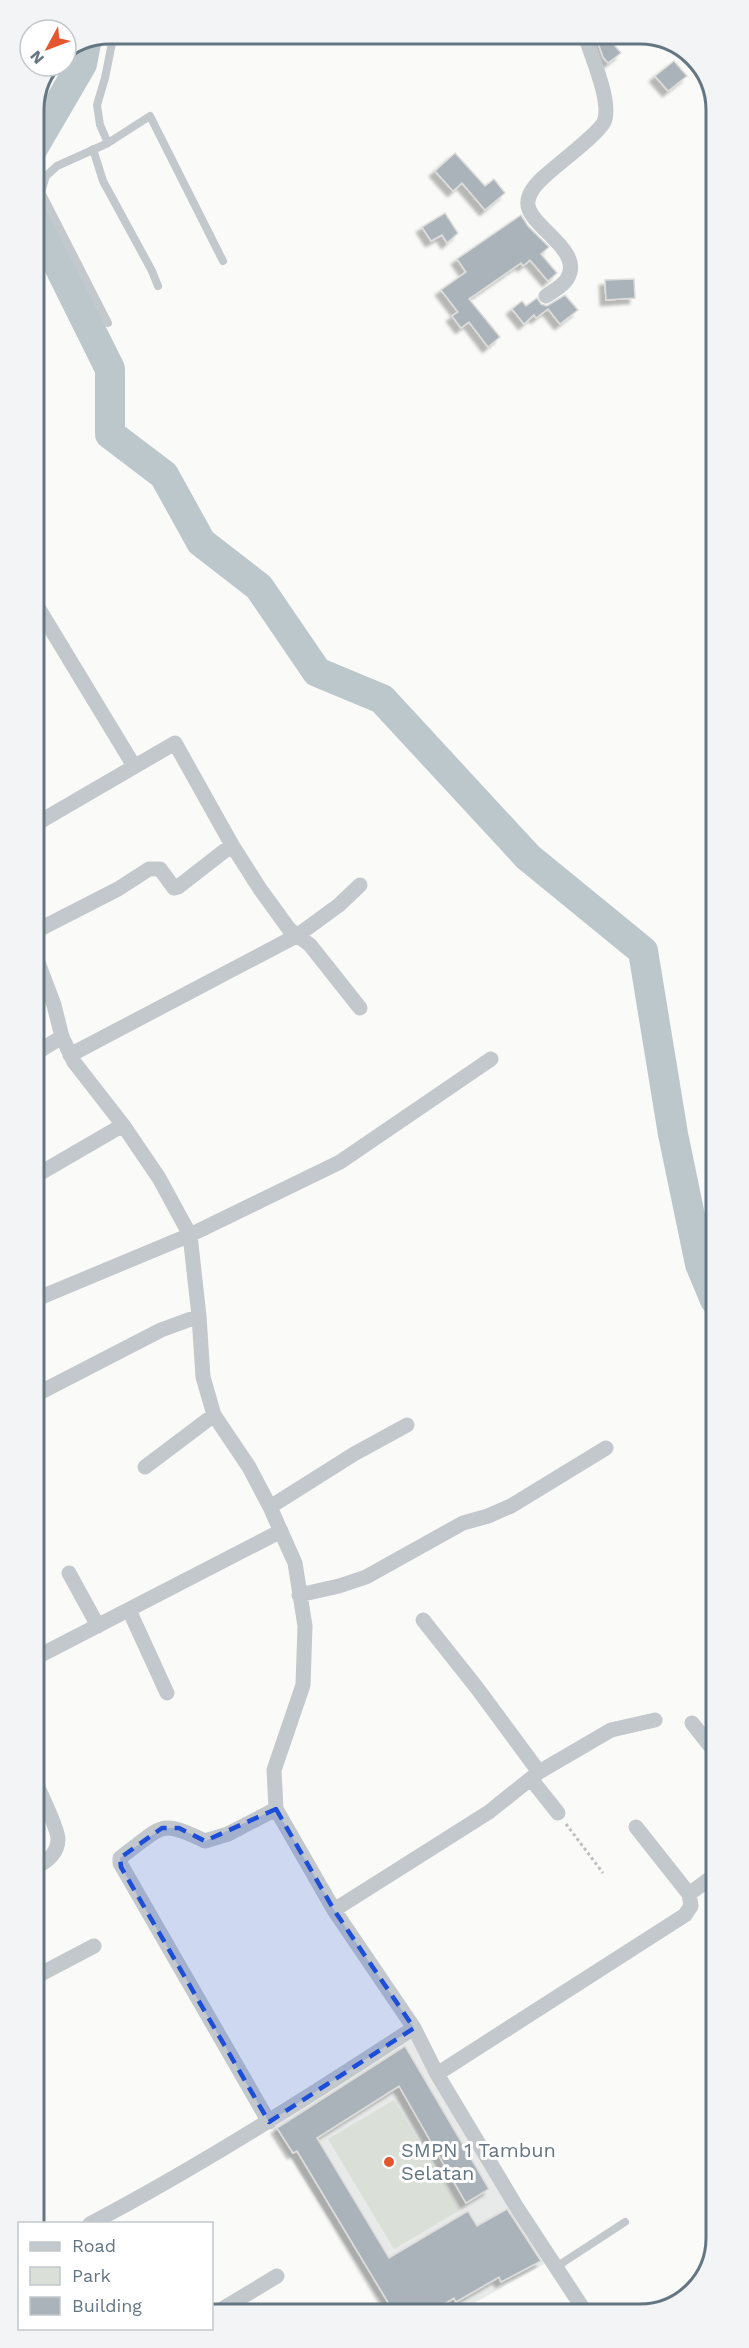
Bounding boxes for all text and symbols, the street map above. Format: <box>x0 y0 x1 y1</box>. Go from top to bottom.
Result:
north arrow <box>18 18 78 78</box>
text: N <box>26 47 48 68</box>
place label: SMPN 1 Tambun Selatan <box>401 2138 556 2185</box>
marker: SMPN 1 Tambun Selatan <box>382 2155 396 2169</box>
legend <box>18 2222 213 2330</box>
text: Road <box>72 2235 116 2256</box>
text: Park <box>72 2265 111 2286</box>
text: Building <box>72 2295 142 2316</box>

